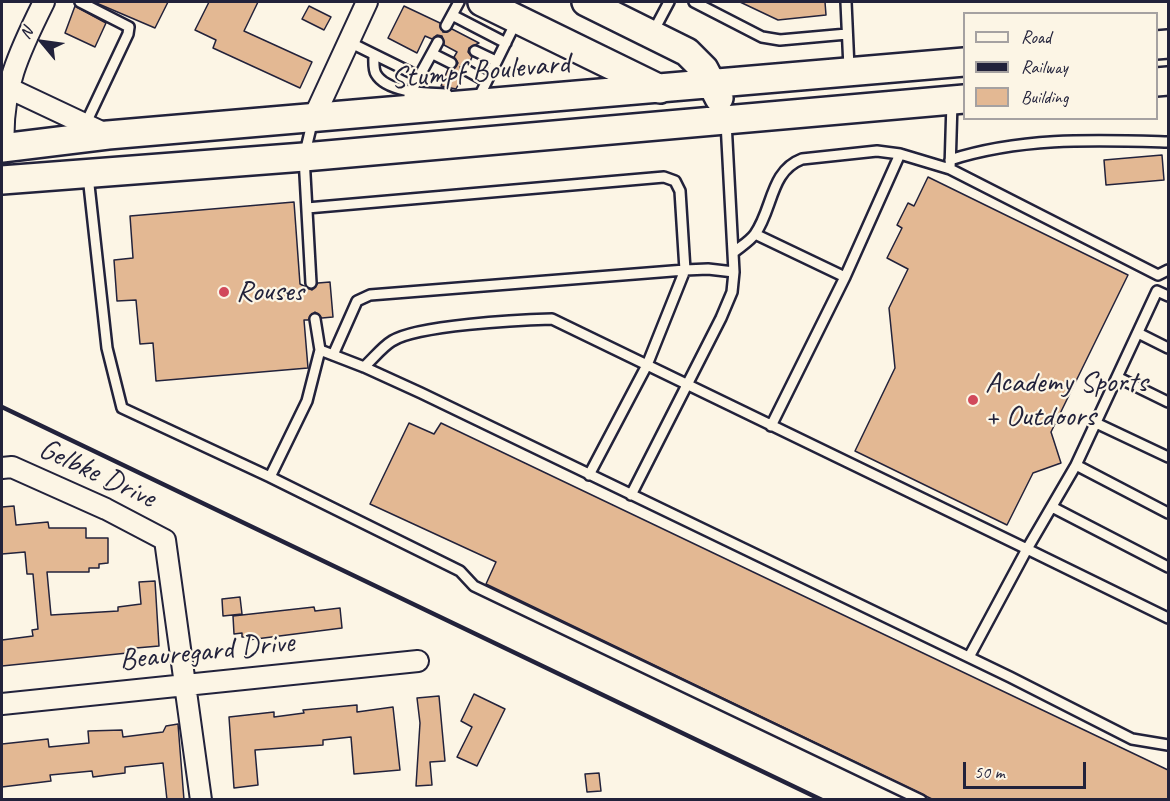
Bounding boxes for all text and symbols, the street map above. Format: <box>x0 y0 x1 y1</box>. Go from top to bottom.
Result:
north arrow <box>12 12 72 72</box>
legend <box>963 12 1158 120</box>
text: N <box>15 24 37 42</box>
text: Road <box>1021 26 1051 48</box>
street label: Stumpf Boulevard <box>389 46 571 98</box>
text: Railway <box>1021 56 1068 78</box>
text: Building <box>1021 86 1068 108</box>
place label: Rouses <box>236 274 304 310</box>
marker: Rouses <box>217 285 231 299</box>
place label: Academy Sports + Outdoors <box>985 365 1147 436</box>
marker: Academy Sports + Outdoors <box>966 393 980 407</box>
street label: Gelbke Drive <box>33 431 161 517</box>
street label: Beauregard Drive <box>118 625 296 679</box>
scale bar <box>966 750 1089 788</box>
text: 50 m <box>974 761 1005 783</box>

